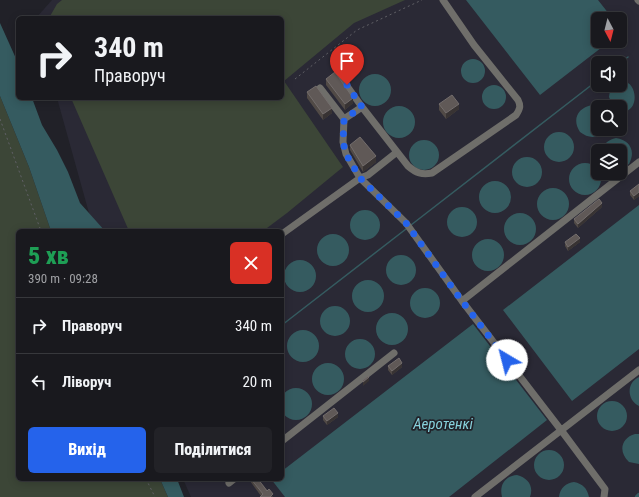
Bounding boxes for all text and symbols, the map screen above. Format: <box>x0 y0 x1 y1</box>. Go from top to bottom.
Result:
north arrow <box>591 12 627 48</box>
map controls <box>591 12 627 180</box>
text: 340 m <box>94 31 164 64</box>
icon: right <box>28 32 80 84</box>
pin <box>330 44 364 85</box>
icon: arrive <box>336 50 358 72</box>
button: sound <box>591 56 627 92</box>
text: Праворуч <box>94 65 166 86</box>
button: search <box>591 100 627 136</box>
button: layers <box>591 144 627 180</box>
text: 5 хв <box>28 242 69 270</box>
button: close <box>230 242 272 284</box>
text: 390 m · 09:28 <box>28 271 98 286</box>
icon: right <box>28 315 50 337</box>
text: Праворуч <box>62 317 122 335</box>
text: 340 m <box>235 317 272 335</box>
position arrow <box>486 339 528 381</box>
icon: left <box>28 371 50 393</box>
text: Ліворуч <box>62 373 111 391</box>
text: 20 m <box>242 373 272 391</box>
water label: Аеротенкі <box>412 415 474 433</box>
button: Вихід <box>28 427 146 473</box>
button: Поділитися <box>154 427 272 473</box>

